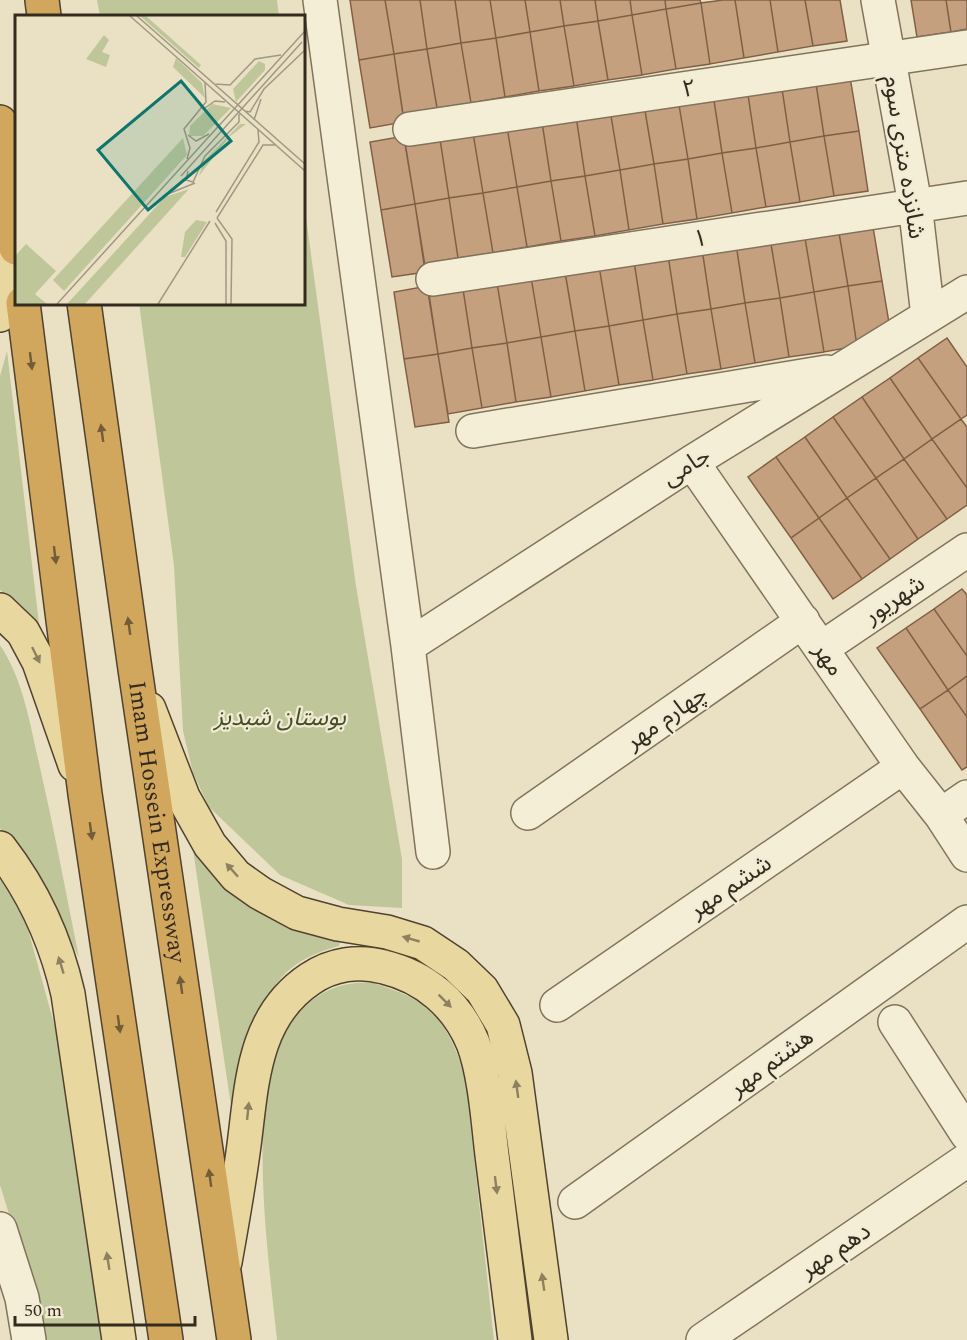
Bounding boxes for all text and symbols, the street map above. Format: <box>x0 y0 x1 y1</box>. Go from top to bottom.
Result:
inset map <box>15 15 304 304</box>
street label: ۲ <box>680 70 698 108</box>
street label: شانزده متری سوم <box>873 73 935 242</box>
street label: ۱ <box>691 220 710 258</box>
one-way arrow <box>26 352 35 371</box>
one-way arrow <box>97 424 106 443</box>
street label: جامی <box>655 438 718 496</box>
one-way arrow <box>50 545 60 564</box>
street label: شهریور <box>856 566 932 634</box>
one-way arrow <box>124 617 133 636</box>
street label: مهر <box>803 634 853 684</box>
one-way arrow <box>31 647 40 664</box>
street label: چهارم مهر <box>617 676 715 760</box>
street label: Imam Hossein Expressway <box>118 679 195 967</box>
park label: بوستان شبدیز <box>212 700 346 736</box>
one-way arrow <box>86 822 95 841</box>
street label: ششم مهر <box>681 846 779 928</box>
one-way arrow <box>225 863 239 878</box>
one-way arrow <box>401 934 419 943</box>
one-way arrow <box>56 956 65 974</box>
one-way arrow <box>177 976 186 995</box>
one-way arrow <box>438 993 452 1007</box>
one-way arrow <box>115 1015 124 1034</box>
street label: هشتم مهر <box>721 1020 821 1106</box>
one-way arrow <box>512 1079 521 1098</box>
one-way arrow <box>243 1101 253 1120</box>
one-way arrow <box>205 1169 214 1188</box>
one-way arrow <box>491 1176 501 1195</box>
street label: دهم مهر <box>792 1214 878 1288</box>
one-way arrow <box>103 1252 112 1271</box>
one-way arrow <box>538 1272 548 1291</box>
scale bar <box>15 1289 195 1327</box>
text: 50 m <box>24 1297 62 1324</box>

